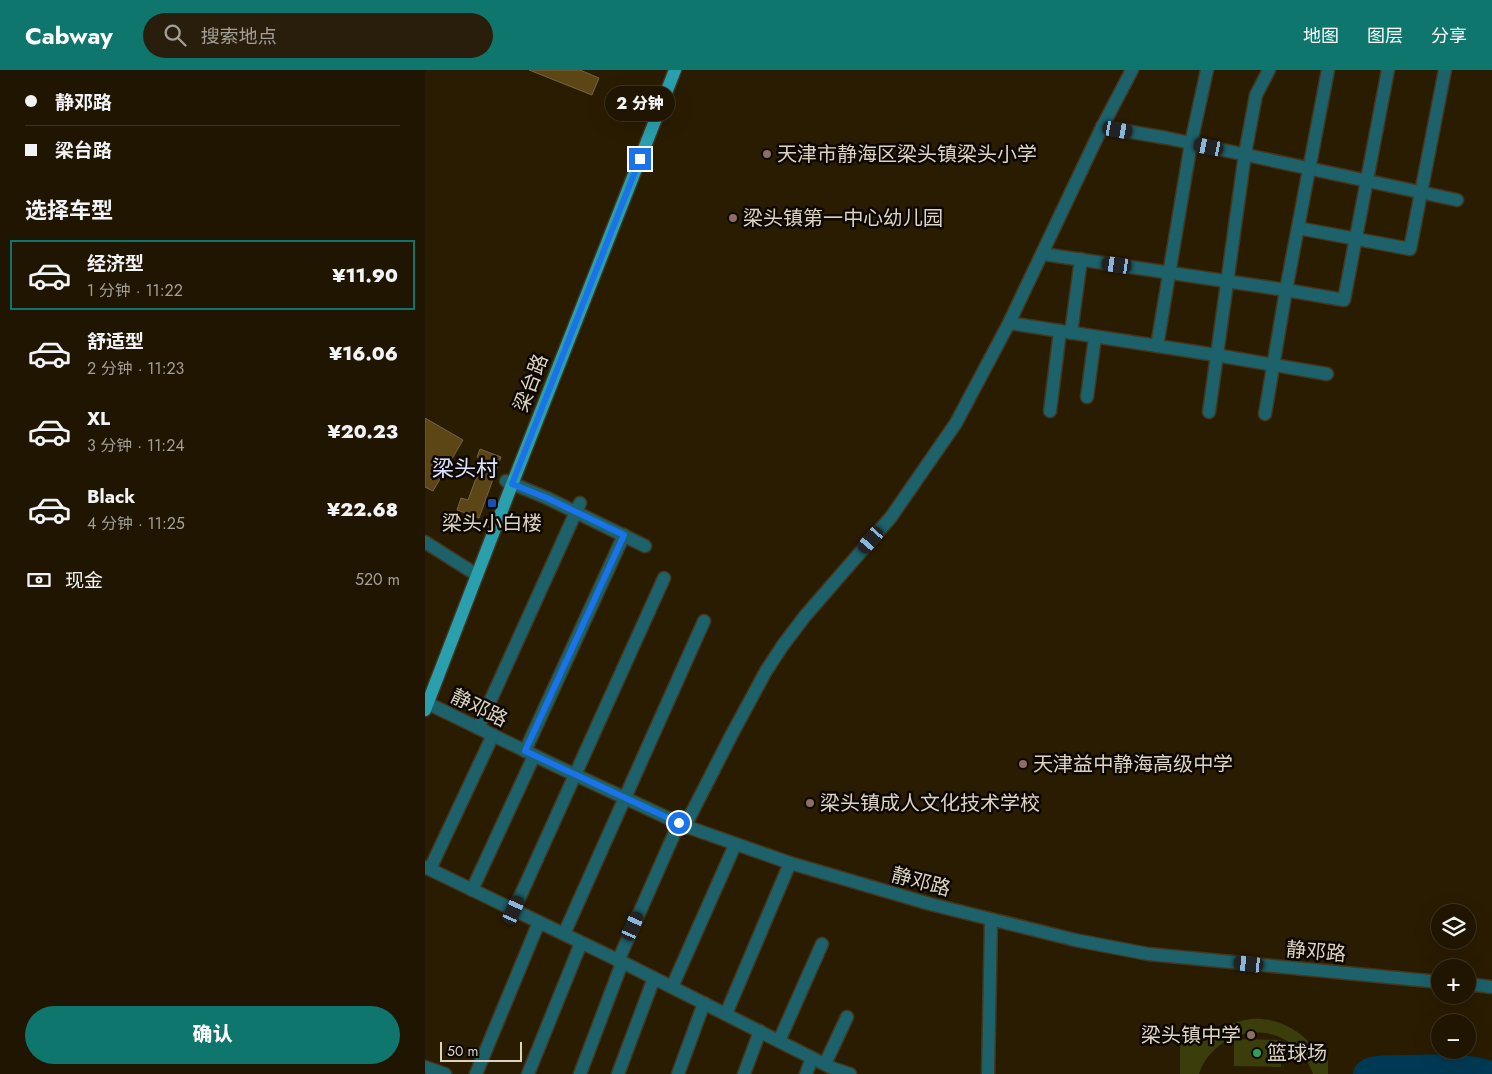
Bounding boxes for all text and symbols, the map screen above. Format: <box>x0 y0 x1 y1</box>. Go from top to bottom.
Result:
search box <box>143 13 493 58</box>
text: Cabway <box>25 18 113 53</box>
icon: search <box>161 21 189 49</box>
text: 搜索地点 <box>201 23 277 50</box>
text: 地图 <box>1303 23 1339 49</box>
text: 图层 <box>1367 23 1403 49</box>
text: 分享 <box>1431 23 1467 49</box>
callout: 2 分钟 <box>605 87 675 122</box>
text: 静邓路 <box>55 89 112 116</box>
text: 2 分钟 <box>616 92 664 115</box>
car <box>1101 120 1134 140</box>
text: 梁台路 <box>55 137 112 164</box>
car <box>1192 137 1225 157</box>
place label: 天津市静海区梁头镇梁头小学 <box>777 140 1037 169</box>
route end <box>629 148 651 170</box>
marker: 天津市静海区梁头镇梁头小学 <box>761 148 773 160</box>
text: 选择车型 <box>25 194 113 226</box>
place label: 梁头镇第一中心幼儿园 <box>743 204 943 233</box>
marker: 梁头镇第一中心幼儿园 <box>727 212 739 224</box>
text: 经济型 <box>87 250 144 277</box>
icon: car <box>27 253 72 298</box>
car <box>1101 255 1132 275</box>
text: ¥11.90 <box>332 262 398 289</box>
text: 1 分钟 · 11:22 <box>87 279 183 302</box>
text: 舒适型 <box>87 328 144 355</box>
icon: car <box>27 331 72 376</box>
text: ¥16.06 <box>329 340 398 367</box>
street label: 梁台路 <box>507 350 555 416</box>
text: 2 分钟 · 11:23 <box>87 357 184 380</box>
text: XL <box>87 405 110 432</box>
icon: car <box>27 409 72 454</box>
text: ¥20.23 <box>327 418 398 445</box>
text: 3 分钟 · 11:24 <box>87 434 185 457</box>
district label: 梁头村 <box>432 452 498 484</box>
text: Black <box>87 483 135 510</box>
icon: car <box>27 487 72 532</box>
text: ¥22.68 <box>327 496 398 523</box>
marker: 梁头小白楼 <box>486 497 498 509</box>
place label: 梁头小白楼 <box>442 509 542 538</box>
text: 4 分钟 · 11:25 <box>87 512 185 535</box>
car <box>855 524 886 556</box>
icon: cash <box>25 566 53 594</box>
text: 现金 <box>65 567 103 594</box>
text: 520 m <box>355 568 400 591</box>
street label: 静邓路 <box>446 682 512 734</box>
place label: 天津益中静海高级中学 <box>1033 750 1233 779</box>
marker: 天津益中静海高级中学 <box>1017 758 1029 770</box>
place label: 梁头镇成人文化技术学校 <box>820 789 1040 818</box>
marker: 梁头镇成人文化技术学校 <box>804 797 816 809</box>
route start <box>668 812 690 834</box>
street label: 静邓路 <box>888 860 954 904</box>
car <box>501 893 526 927</box>
map controls <box>1431 904 1476 1059</box>
button: layers <box>1431 904 1476 949</box>
car <box>620 909 645 943</box>
street label: 静邓路 <box>1285 935 1347 969</box>
car <box>1233 955 1264 973</box>
button: + <box>1431 959 1476 1004</box>
button: 确认 <box>25 1006 400 1064</box>
button: − <box>1431 1014 1476 1059</box>
place label: 梁头镇中学 <box>1141 1021 1241 1050</box>
marker: 梁头镇中学 <box>1245 1029 1257 1041</box>
scale bar <box>440 1039 523 1062</box>
place label: 篮球场 <box>1267 1039 1327 1068</box>
text: 50 m <box>447 1041 478 1061</box>
marker: 篮球场 <box>1251 1047 1263 1059</box>

